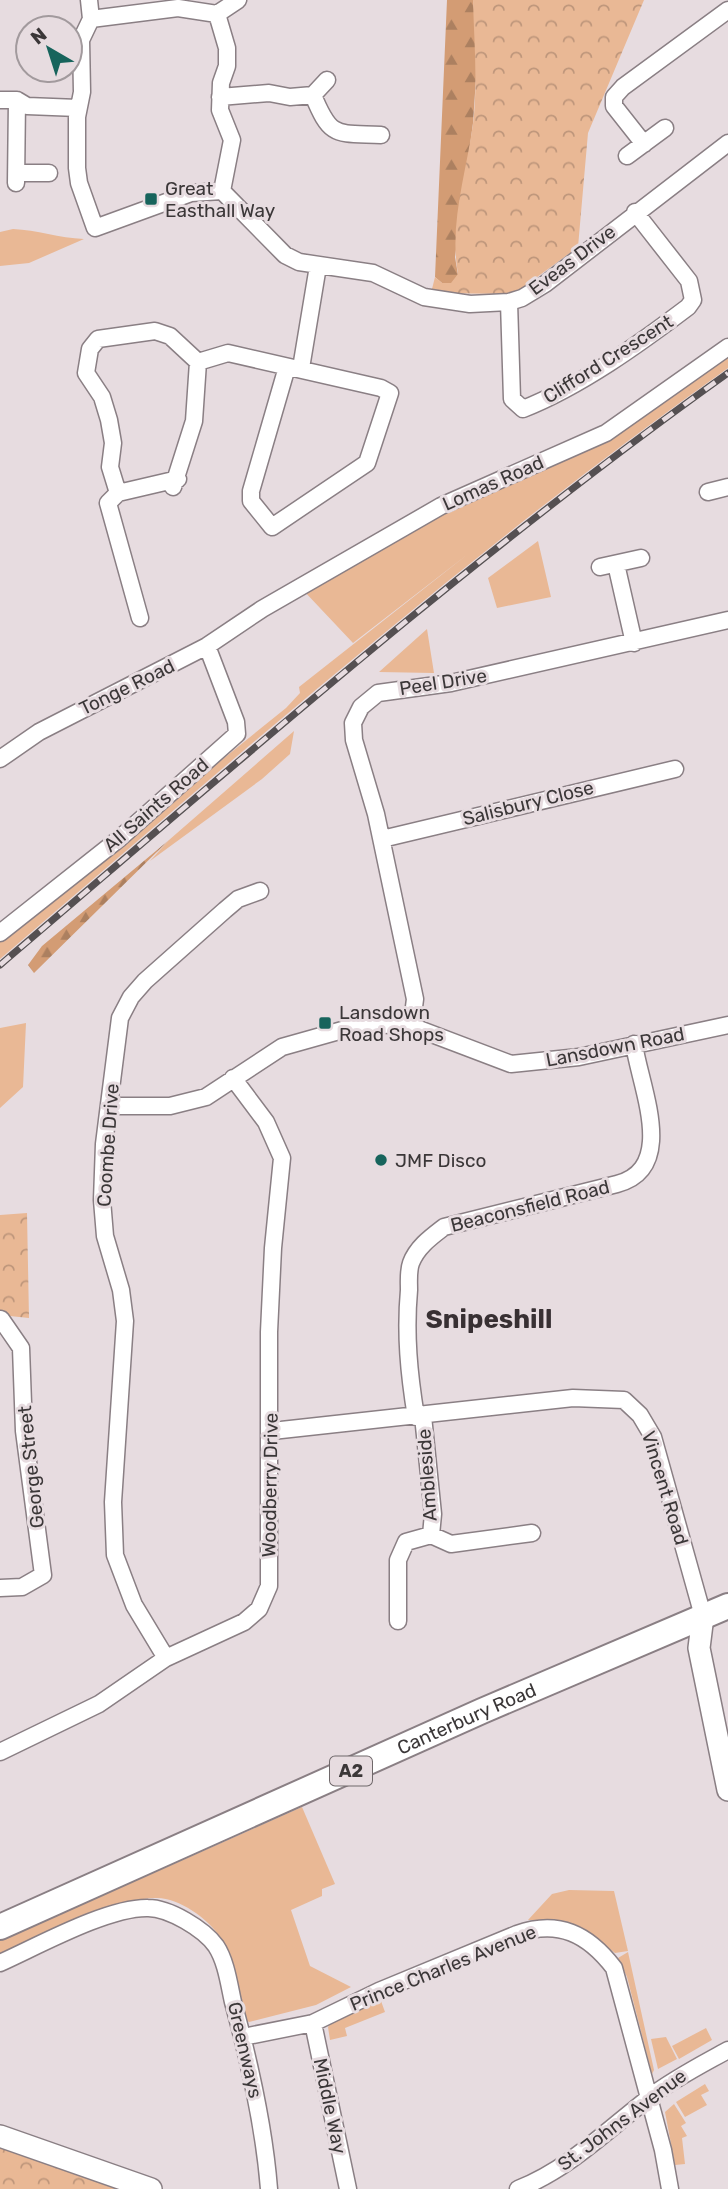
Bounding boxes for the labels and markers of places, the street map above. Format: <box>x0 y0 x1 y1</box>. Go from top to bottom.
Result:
place label: Great Easthall Way <box>165 177 275 222</box>
marker: Great Easthall Way <box>143 191 159 207</box>
place label: Lansdown Road Shops <box>339 1001 444 1046</box>
marker: Lansdown Road Shops <box>317 1015 333 1031</box>
place label: JMF Disco <box>395 1149 486 1172</box>
marker: JMF Disco <box>373 1152 389 1168</box>

